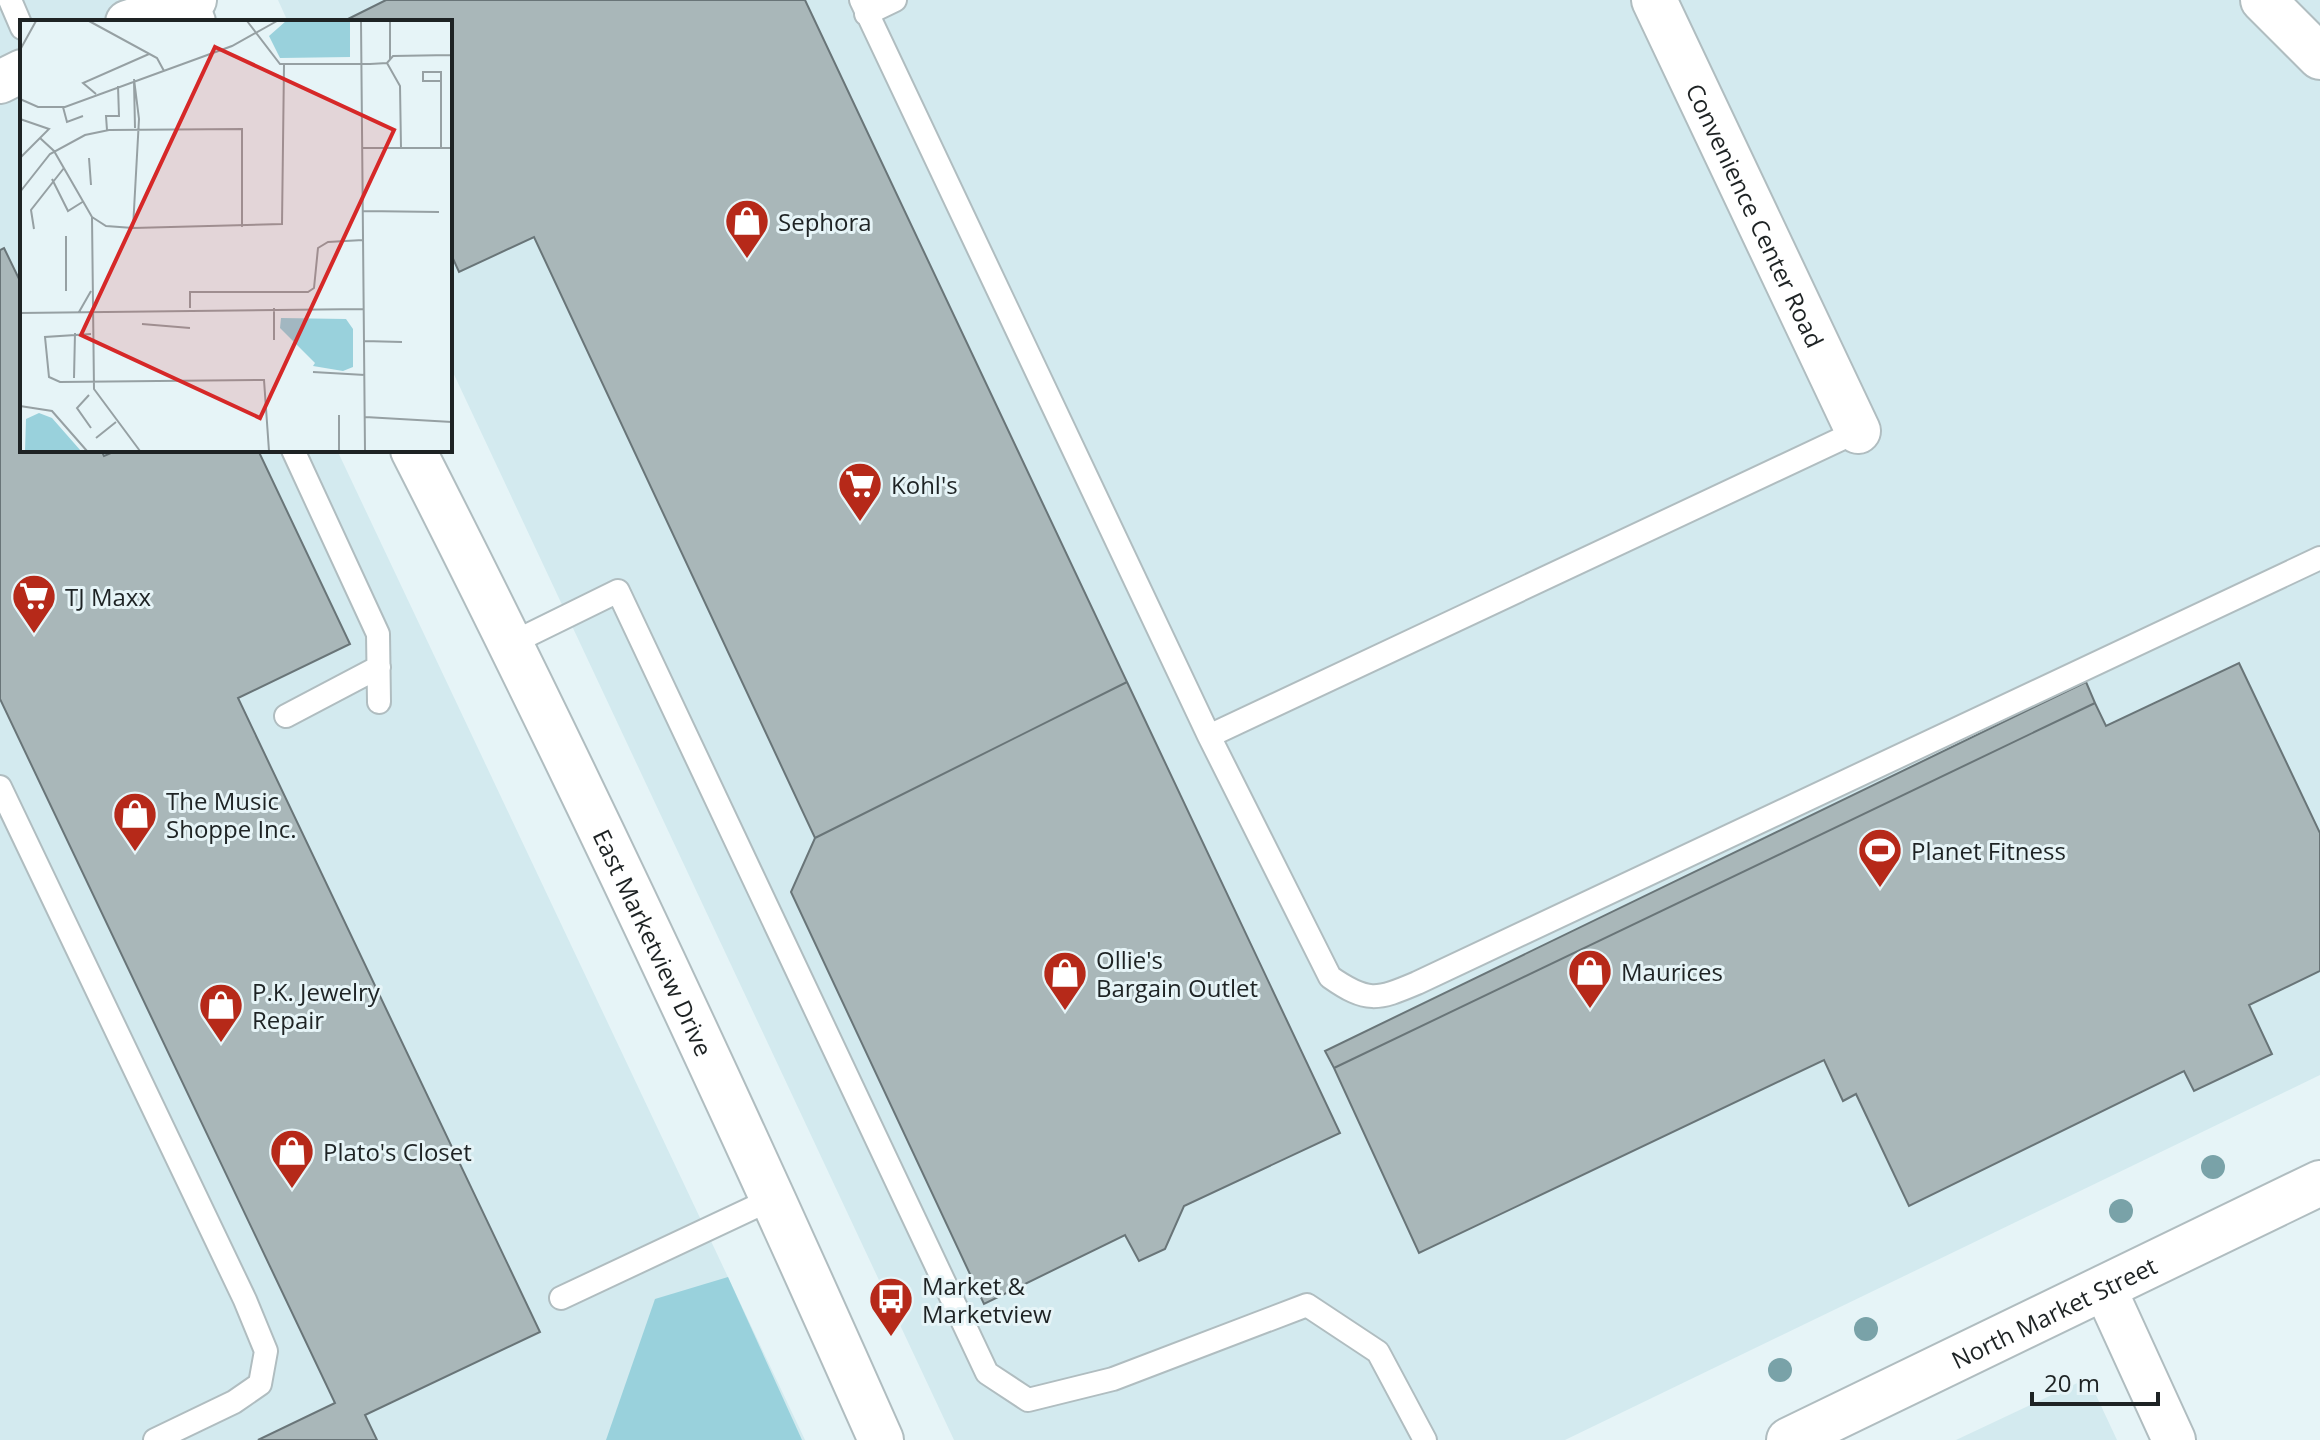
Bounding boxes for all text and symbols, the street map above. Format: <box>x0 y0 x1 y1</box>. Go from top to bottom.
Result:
inset map <box>20 20 452 452</box>
street label: Convenience Center Road <box>1679 78 1832 353</box>
shop icon: Sephora <box>723 197 771 260</box>
place label: Sephora <box>778 205 872 238</box>
supermarket icon: Kohl's <box>836 460 884 523</box>
place label: Kohl's <box>891 468 958 501</box>
supermarket icon: TJ Maxx <box>10 572 58 635</box>
place label: TJ Maxx <box>65 580 151 613</box>
place label: The Music Shoppe Inc. <box>166 784 297 845</box>
shop icon: The Music Shoppe Inc. <box>111 790 159 853</box>
street label: East Marketview Drive <box>586 823 721 1061</box>
sports icon: Planet Fitness <box>1856 826 1904 889</box>
place label: Planet Fitness <box>1911 834 2066 867</box>
place label: Ollie's Bargain Outlet <box>1096 943 1258 1004</box>
shop icon: Maurices <box>1566 947 1614 1010</box>
shop icon: Ollie's Bargain Outlet <box>1041 949 1089 1012</box>
place label: Maurices <box>1621 955 1723 988</box>
place label: P.K. Jewelry Repair <box>252 975 381 1036</box>
shop icon: P.K. Jewelry Repair <box>197 981 245 1044</box>
shop icon: Plato's Closet <box>268 1127 316 1190</box>
place label: Plato's Closet <box>323 1135 472 1168</box>
street label: North Market Street <box>1945 1248 2162 1376</box>
place label: Market & Marketview <box>922 1269 1052 1330</box>
bus stop icon: Market & Marketview <box>867 1275 915 1338</box>
scale bar <box>2032 1356 2158 1406</box>
text: 20 m <box>2044 1366 2100 1399</box>

